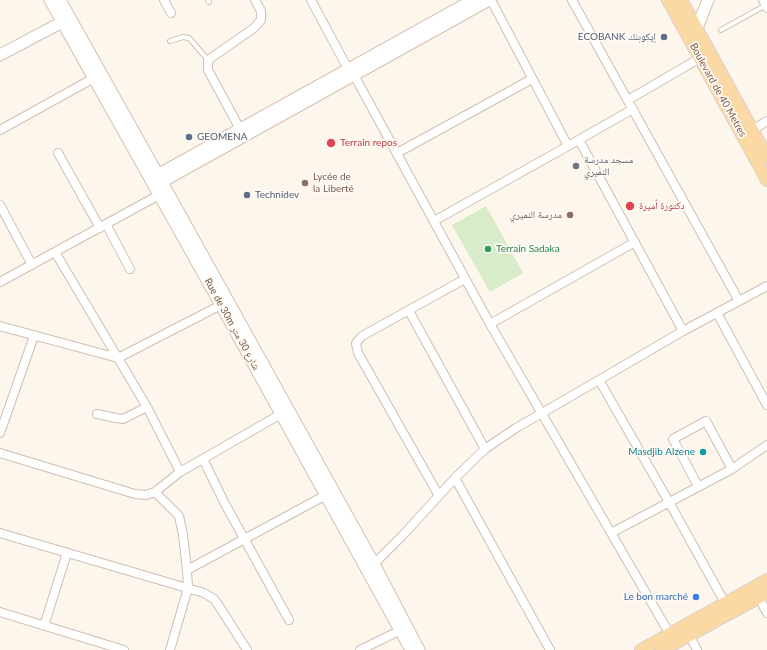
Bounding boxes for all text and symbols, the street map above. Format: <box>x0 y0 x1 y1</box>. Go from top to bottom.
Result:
place label: ECOBANK إيكوبنك <box>578 31 656 43</box>
marker: ECOBANK إيكوبنك <box>659 32 669 42</box>
street label: Boulevard de 40 Metres <box>687 41 749 139</box>
place label: GEOMENA <box>197 131 247 143</box>
marker: GEOMENA <box>184 132 194 142</box>
marker: Terrain repos <box>325 137 337 149</box>
place label: Terrain repos <box>340 137 397 149</box>
place label: مسجد مدرسة النميري <box>584 154 633 178</box>
marker: مسجد مدرسة النميري <box>571 161 581 171</box>
place label: Lycée de la Liberté <box>313 171 354 194</box>
marker: Lycée de la Liberté <box>300 178 310 188</box>
place label: Technidev <box>255 189 299 201</box>
marker: Technidev <box>242 190 252 200</box>
marker: دكتورة أميرة <box>624 200 636 212</box>
place label: دكتورة أميرة <box>639 200 685 212</box>
place label: مدرسة النميري <box>510 209 562 221</box>
marker: مدرسة النميري <box>565 210 575 220</box>
place label: Terrain Sadaka <box>496 243 560 255</box>
marker: Terrain Sadaka <box>483 244 493 254</box>
street label: Rue de 30m شارع 30 متر <box>202 276 262 372</box>
place label: Masdjib Alzene <box>628 446 695 458</box>
marker: Masdjib Alzene <box>698 447 708 457</box>
place label: Le bon marché <box>624 591 688 603</box>
marker: Le bon marché <box>691 592 701 602</box>

